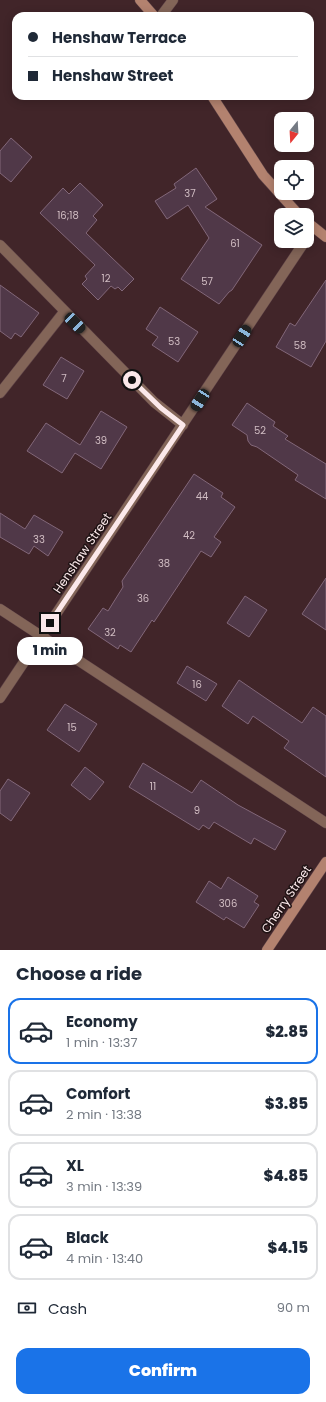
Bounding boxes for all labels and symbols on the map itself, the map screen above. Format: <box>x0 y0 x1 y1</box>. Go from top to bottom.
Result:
north arrow <box>274 112 314 152</box>
house number: 37 <box>184 186 196 201</box>
house number: 16;18 <box>57 208 79 223</box>
house number: 61 <box>230 236 240 251</box>
house number: 12 <box>102 271 111 286</box>
house number: 57 <box>201 274 213 289</box>
car <box>62 310 88 336</box>
car <box>230 323 254 349</box>
house number: 53 <box>168 334 180 349</box>
house number: 58 <box>294 338 306 353</box>
house number: 7 <box>61 371 67 386</box>
route start <box>123 371 141 389</box>
car <box>188 387 212 413</box>
house number: 52 <box>254 423 266 438</box>
house number: 39 <box>95 433 107 448</box>
house number: 44 <box>196 489 208 504</box>
street label: Henshaw Street <box>49 509 115 597</box>
house number: 42 <box>183 528 195 543</box>
house number: 33 <box>33 532 45 547</box>
house number: 38 <box>158 556 170 571</box>
house number: 36 <box>137 591 149 606</box>
route end <box>41 614 59 632</box>
house number: 32 <box>104 625 116 640</box>
callout: 1 min <box>17 637 83 665</box>
house number: 16 <box>192 677 202 692</box>
house number: 15 <box>67 720 77 735</box>
house number: 11 <box>150 779 156 794</box>
house number: 9 <box>194 803 200 818</box>
street label: Cherry Street <box>257 862 315 936</box>
house number: 306 <box>219 896 237 911</box>

